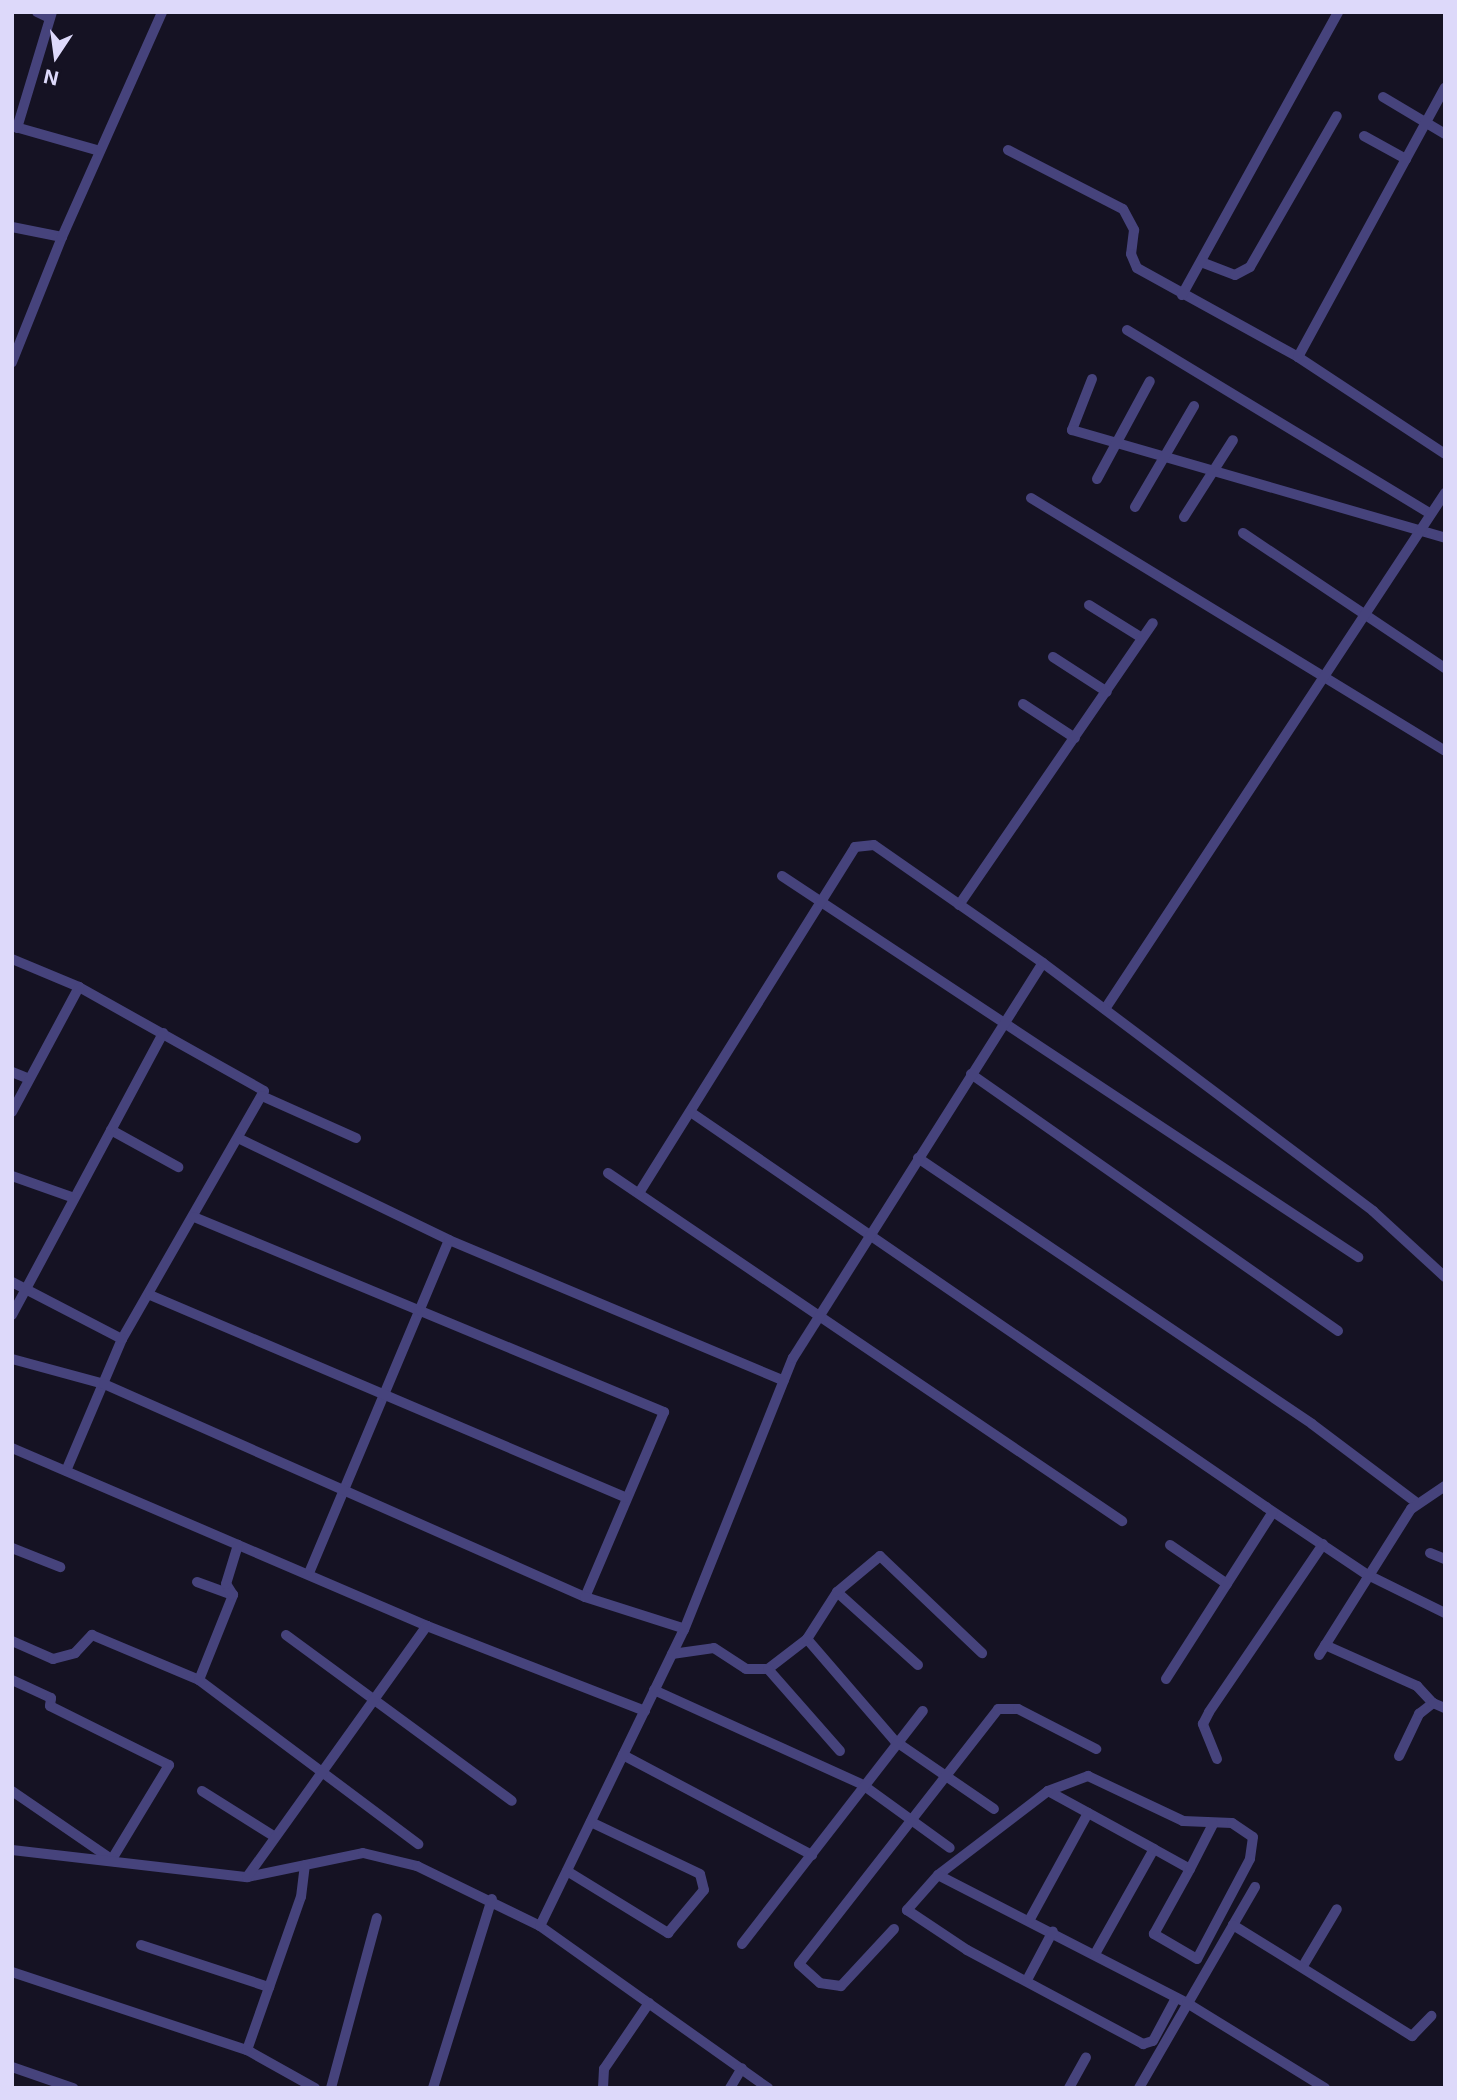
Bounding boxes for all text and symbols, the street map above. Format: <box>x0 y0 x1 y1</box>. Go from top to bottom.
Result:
north arrow <box>21 21 91 91</box>
text: N <box>42 64 61 90</box>

